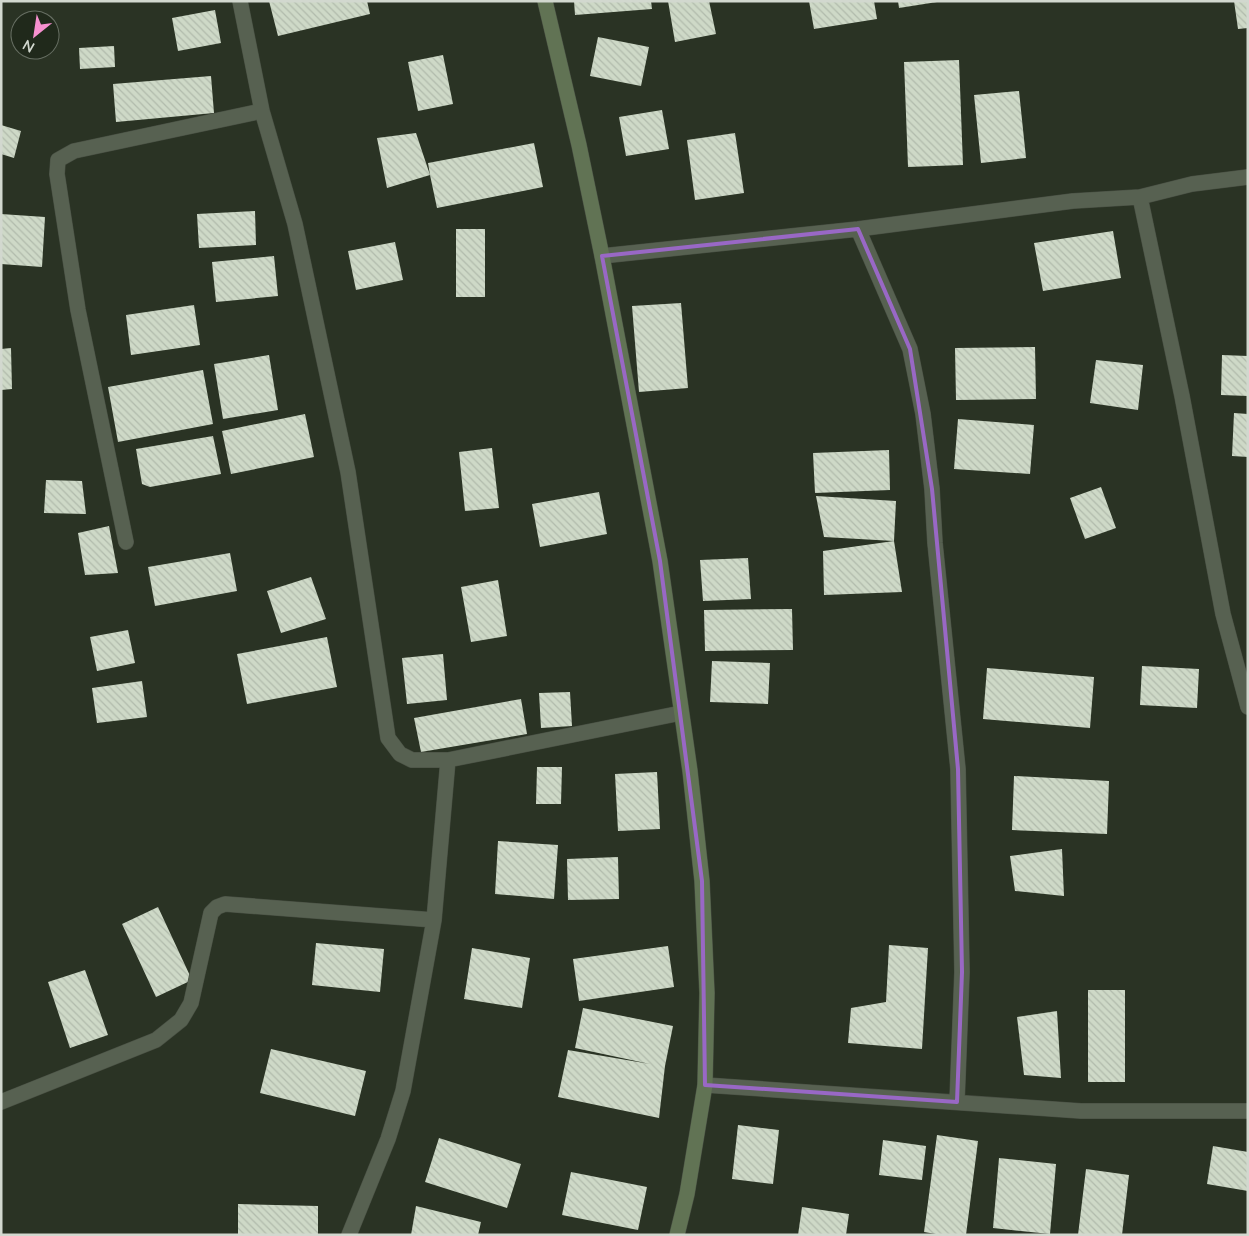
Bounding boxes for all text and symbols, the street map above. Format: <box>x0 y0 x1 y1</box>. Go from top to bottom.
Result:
north arrow <box>10 10 60 60</box>
text: N <box>19 37 37 57</box>

